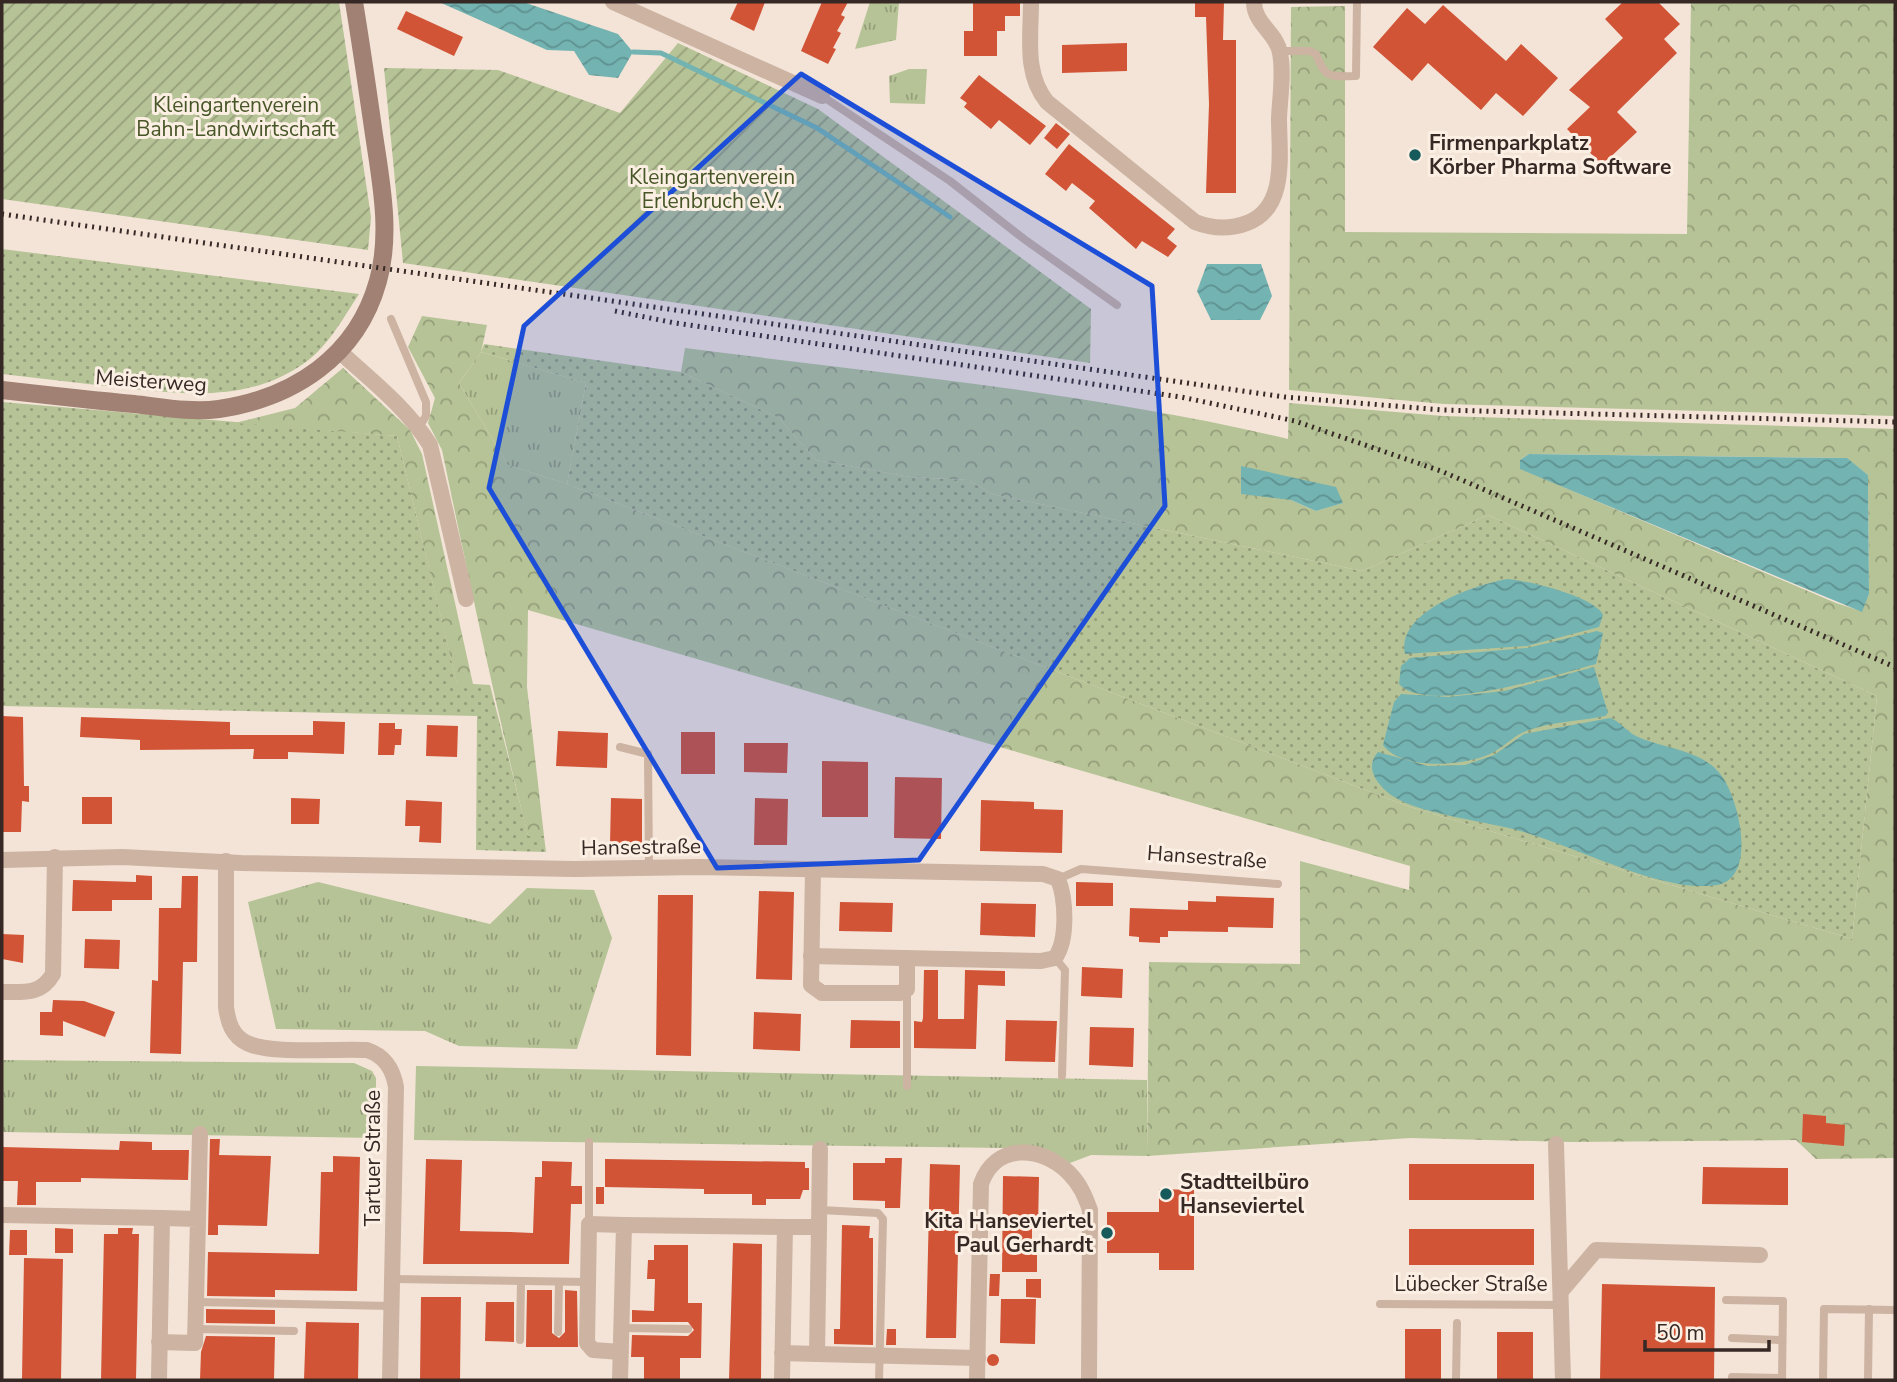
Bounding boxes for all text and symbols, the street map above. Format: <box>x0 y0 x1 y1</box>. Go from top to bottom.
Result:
park label: Kleingartenverein Bahn-Landwirtschaft <box>136 91 336 143</box>
place label: Firmenparkplatz Körber Pharma Software <box>1429 129 1671 181</box>
marker: Firmenparkplatz Körber Pharma Software <box>1407 147 1423 163</box>
park label: Kleingartenverein Erlenbruch e.V. <box>629 163 795 215</box>
street label: Meisterweg <box>94 363 208 399</box>
street label: Hansestraße <box>581 832 701 862</box>
street label: Hansestraße <box>1146 839 1268 875</box>
street label: Tartuer Straße <box>359 1090 387 1226</box>
place label: Stadtteilbüro Hanseviertel <box>1180 1168 1309 1220</box>
marker: Stadtteilbüro Hanseviertel <box>1158 1186 1174 1202</box>
place label: Kita Hanseviertel Paul Gerhardt <box>924 1207 1094 1259</box>
marker: Kita Hanseviertel Paul Gerhardt <box>1099 1225 1115 1241</box>
street label: Lübecker Straße <box>1394 1270 1548 1298</box>
scale bar <box>1645 1308 1769 1352</box>
text: 50 m <box>1656 1319 1705 1347</box>

